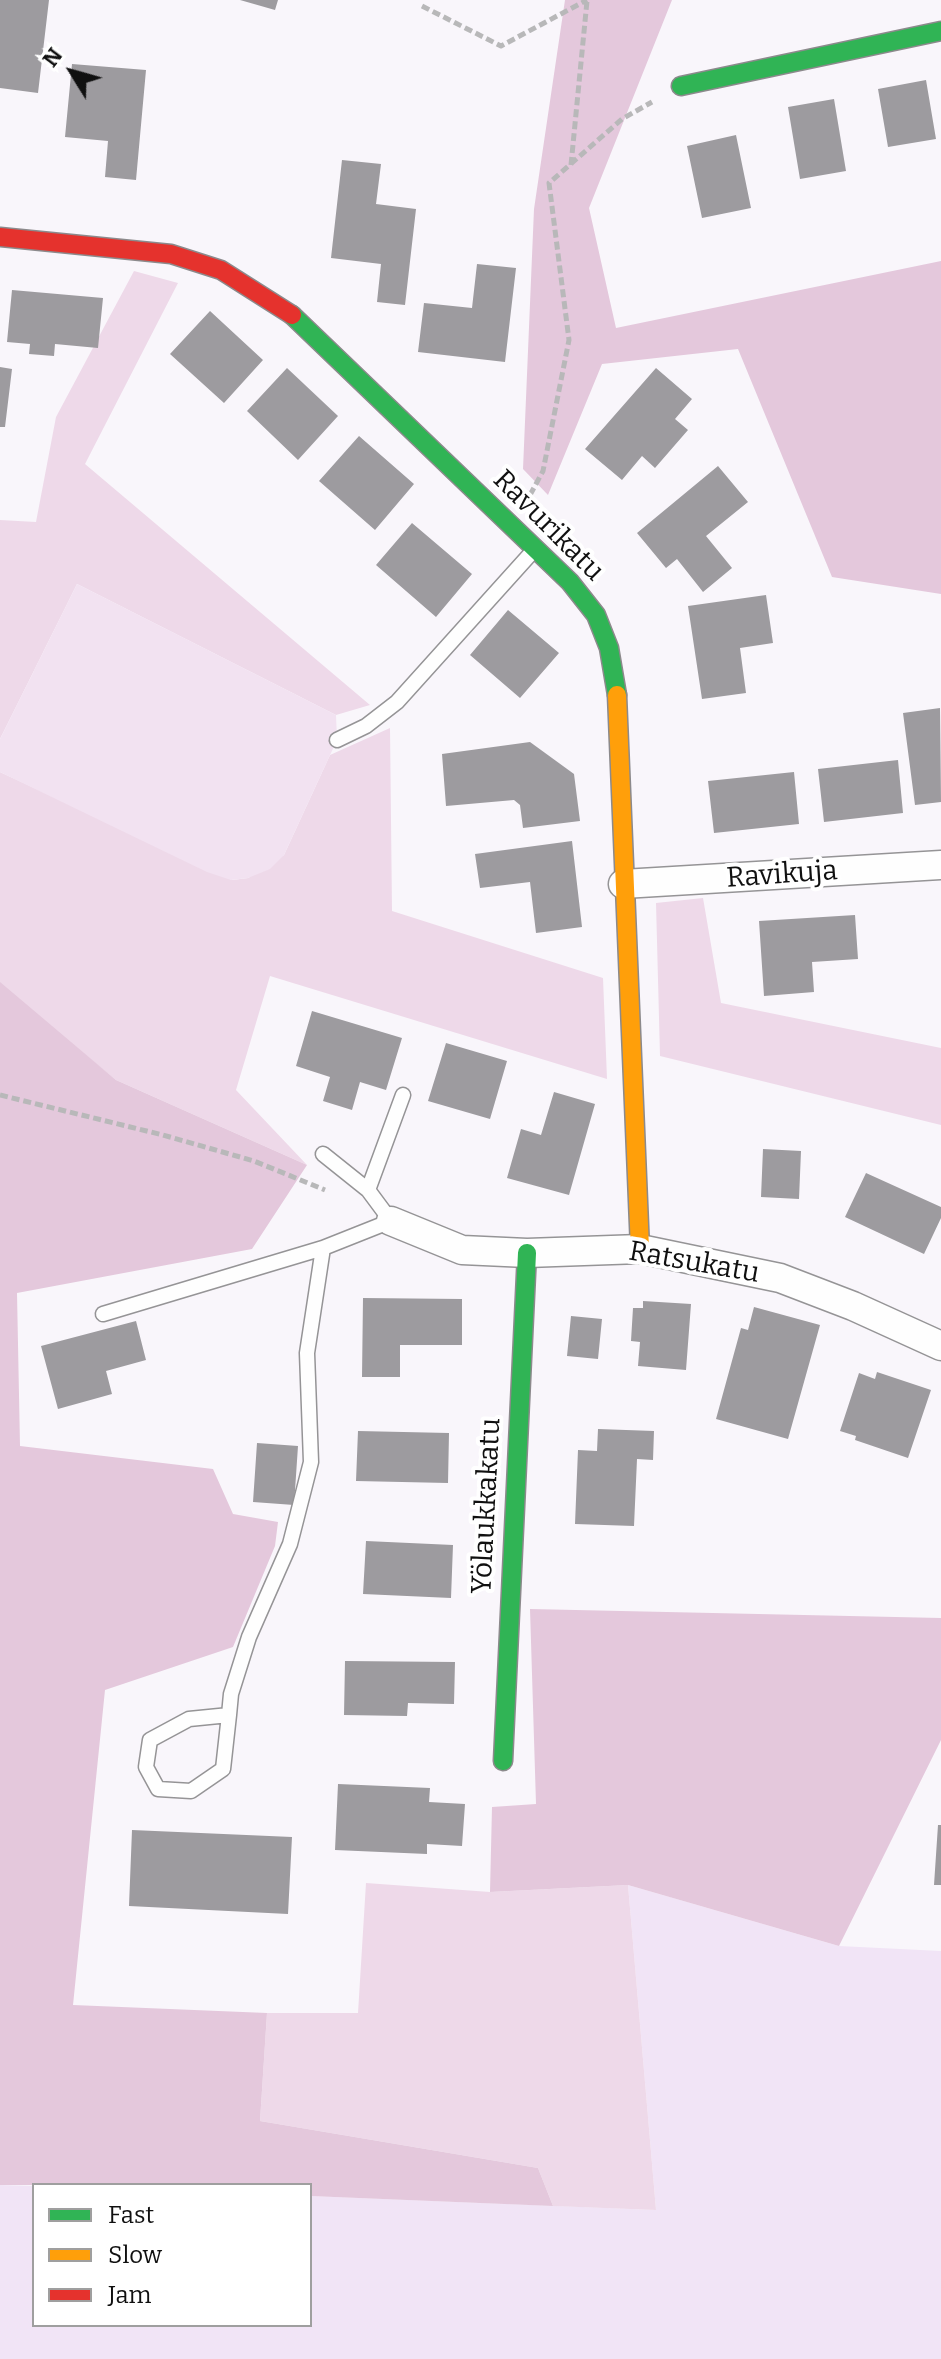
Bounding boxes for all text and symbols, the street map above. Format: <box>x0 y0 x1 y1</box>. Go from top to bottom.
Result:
north arrow <box>32 32 112 112</box>
text: N <box>37 42 68 72</box>
street label: Ravurikatu <box>486 464 610 588</box>
street label: Ravikuja <box>725 854 839 896</box>
street label: Ratsukatu <box>626 1235 762 1291</box>
street label: Yölaukkakatu <box>466 1417 508 1595</box>
legend <box>32 2183 312 2327</box>
text: Fast <box>108 2201 154 2229</box>
text: Slow <box>108 2241 162 2269</box>
text: Jam <box>108 2281 151 2309</box>

